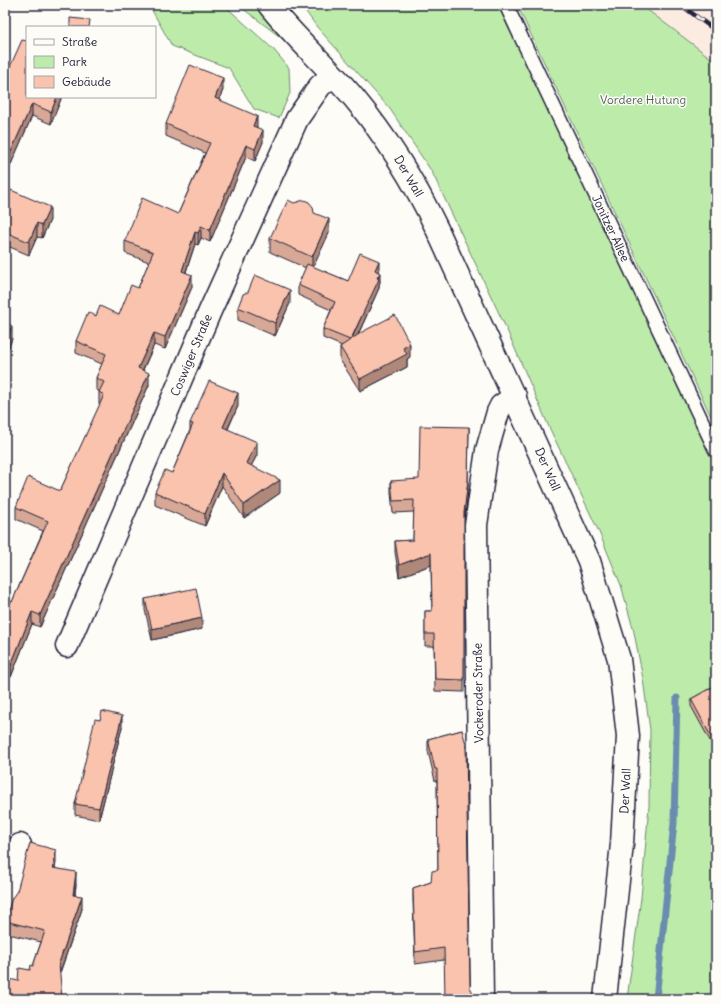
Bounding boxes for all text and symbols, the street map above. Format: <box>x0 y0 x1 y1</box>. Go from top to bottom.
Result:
legend <box>26 26 156 98</box>
text: Straße <box>62 34 97 49</box>
text: Park <box>62 54 87 69</box>
text: Gebäude <box>62 74 111 89</box>
park label: Vordere Hutung <box>600 92 686 107</box>
street label: Der Wall <box>391 153 427 199</box>
street label: Jonitzer Allee <box>589 192 633 264</box>
street label: Coswiger Straße <box>167 311 215 399</box>
street label: Der Wall <box>532 445 564 493</box>
street label: Vockeroder Straße <box>470 643 486 743</box>
street label: Der Wall <box>616 768 634 814</box>

